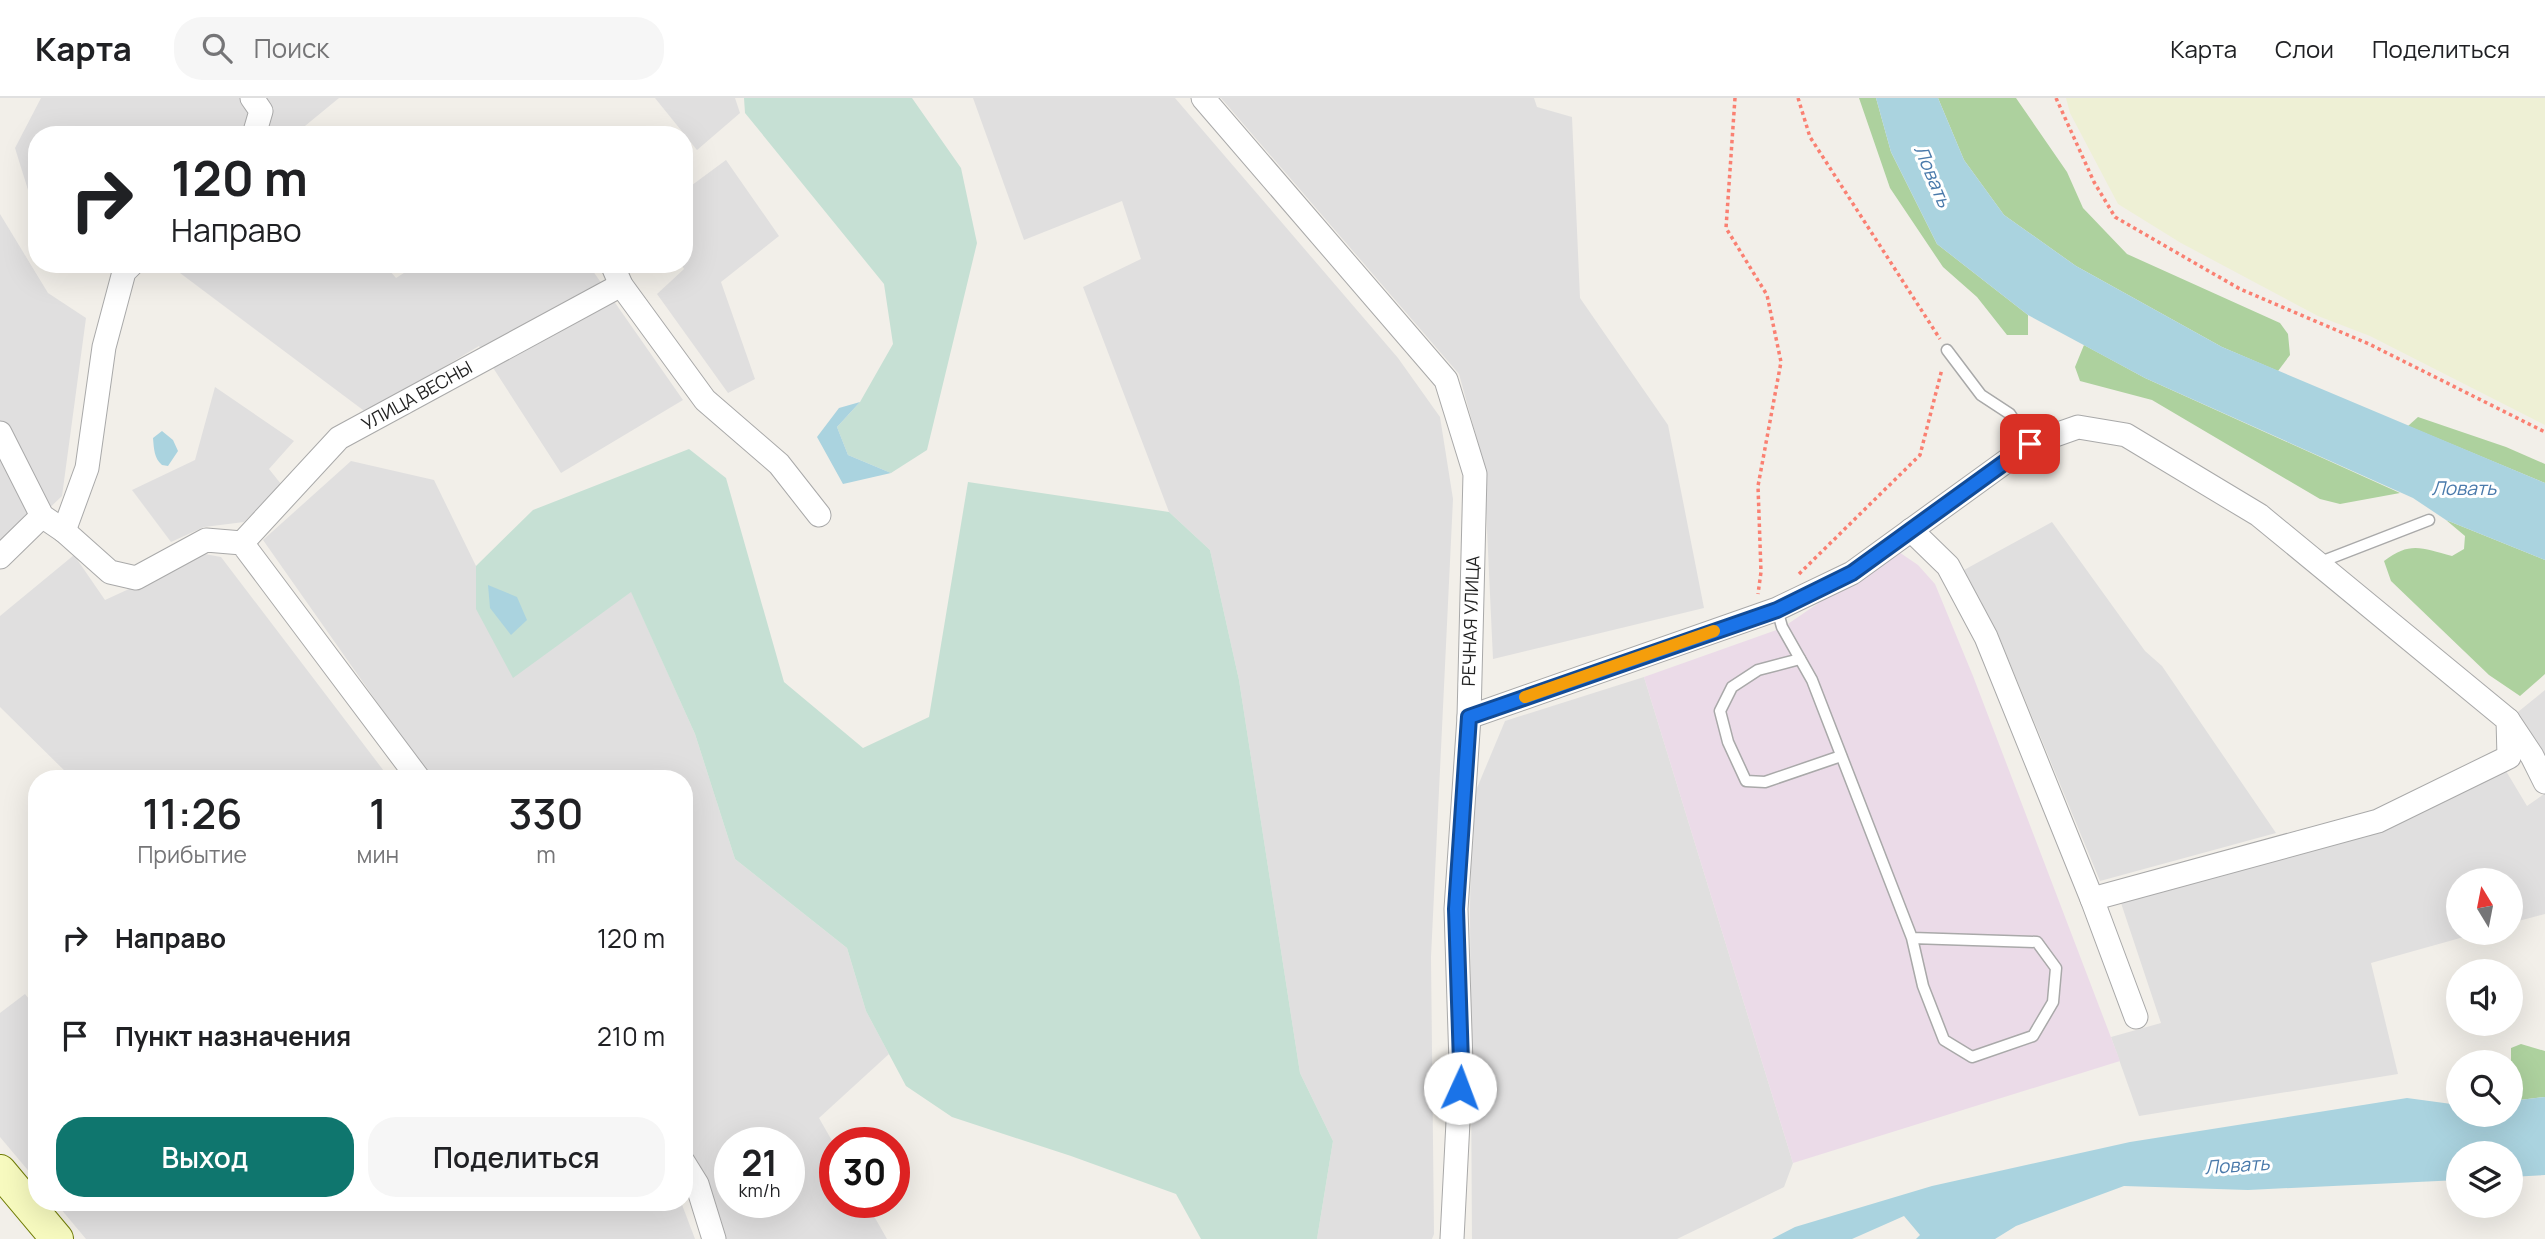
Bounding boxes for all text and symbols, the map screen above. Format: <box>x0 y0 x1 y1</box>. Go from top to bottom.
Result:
search box <box>174 17 664 80</box>
text: Карта <box>35 26 132 71</box>
icon: search <box>198 29 236 67</box>
text: Поиск <box>254 30 329 66</box>
text: Карта <box>2170 32 2237 65</box>
text: Слои <box>2275 32 2334 65</box>
text: Поделиться <box>2372 32 2510 65</box>
water label: Ловать <box>1908 141 1958 212</box>
text: 120 m <box>171 144 308 211</box>
icon: right <box>56 154 147 245</box>
text: Направо <box>171 208 302 252</box>
street label: УЛИЦА ВЕСНЫ <box>357 355 476 435</box>
pin <box>2000 414 2060 474</box>
icon: arrive <box>2011 425 2049 463</box>
water label: Ловать <box>2431 475 2497 501</box>
street label: РЕЧНАЯ УЛИЦА <box>1456 555 1484 687</box>
text: 11:26 <box>142 784 242 842</box>
text: 1 <box>369 784 387 842</box>
text: 330 <box>509 784 584 842</box>
text: Прибытие <box>137 838 247 870</box>
text: мин <box>356 838 399 870</box>
text: m <box>536 838 556 870</box>
north arrow <box>2446 868 2524 945</box>
map controls <box>2446 868 2523 1218</box>
icon: right <box>56 919 94 957</box>
text: Направо <box>115 920 226 956</box>
text: 120 m <box>597 920 665 956</box>
button: sound <box>2446 959 2523 1036</box>
icon: arrive <box>56 1017 94 1055</box>
text: Пункт назначения <box>115 1018 351 1054</box>
text: 210 m <box>597 1018 665 1054</box>
button: search <box>2446 1050 2523 1127</box>
position arrow <box>1423 1051 1497 1125</box>
button: Выход <box>56 1117 354 1197</box>
button: Поделиться <box>368 1117 665 1197</box>
speed limit sign: 30 <box>819 1127 910 1218</box>
text: 21 <box>741 1139 778 1187</box>
button: layers <box>2446 1141 2523 1218</box>
water label: Ловать <box>2204 1150 2271 1180</box>
text: km/h <box>739 1178 780 1202</box>

